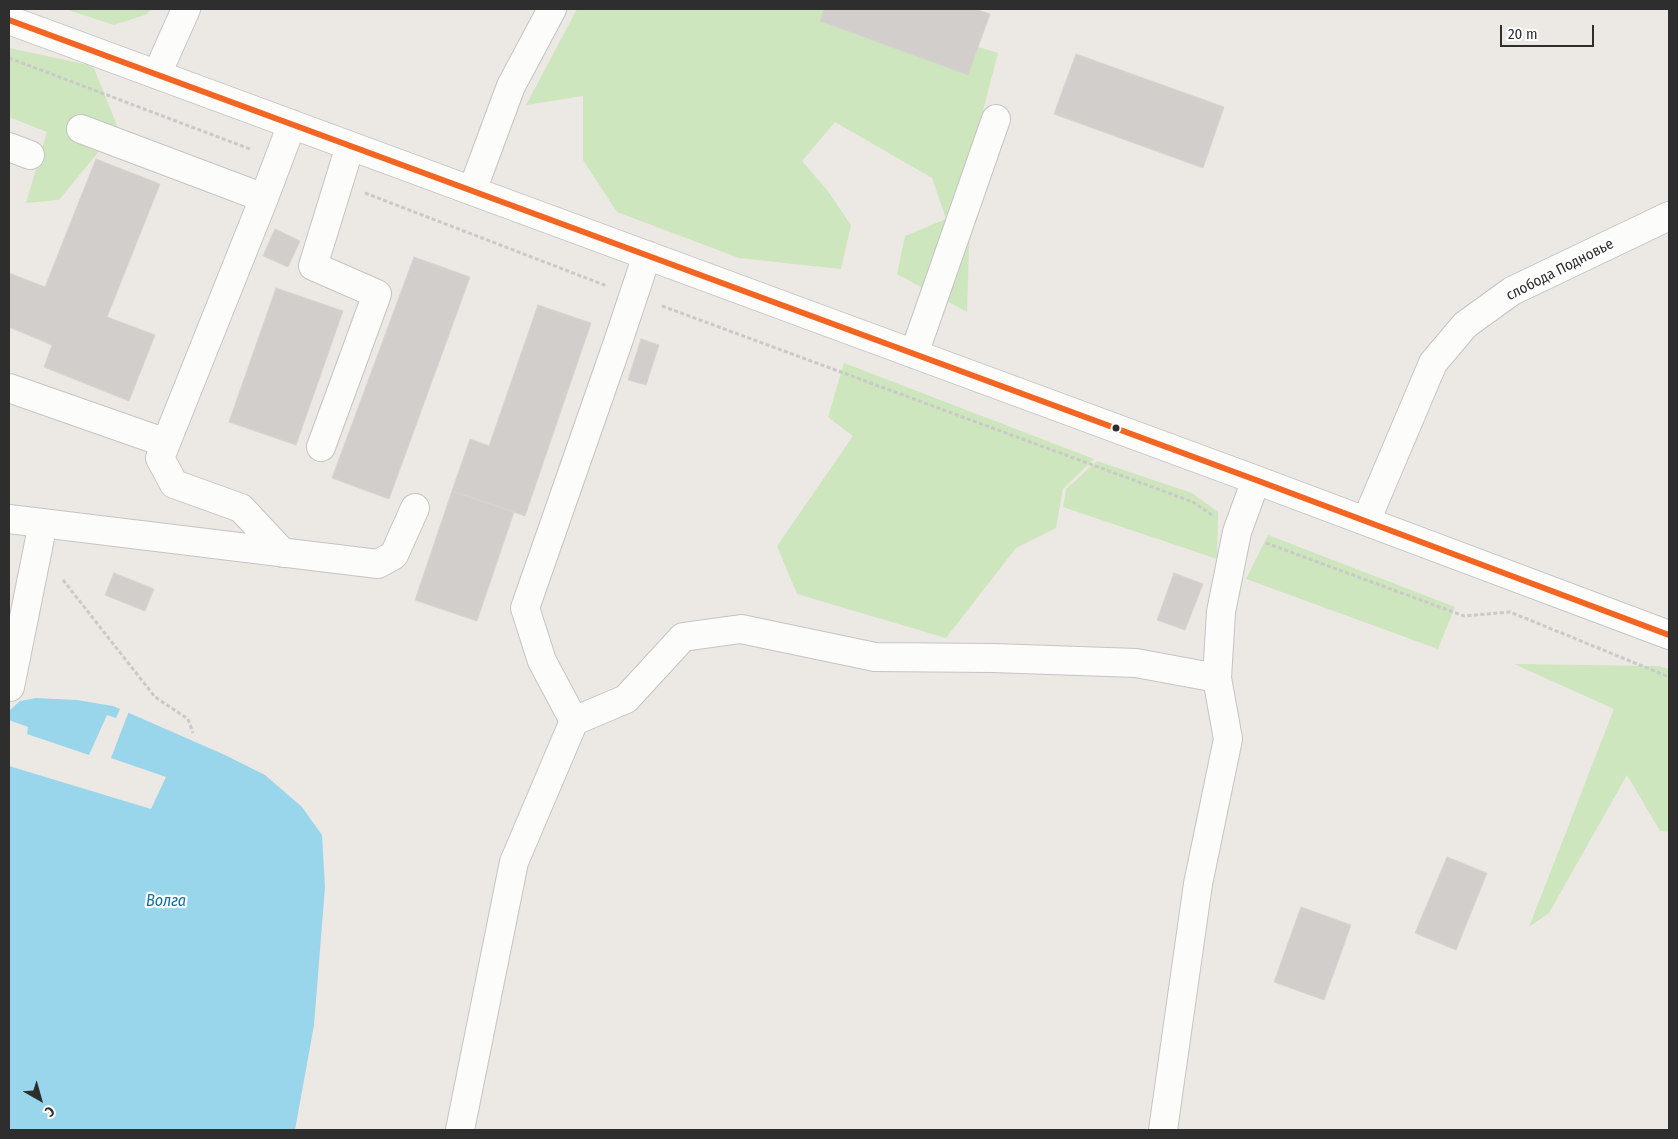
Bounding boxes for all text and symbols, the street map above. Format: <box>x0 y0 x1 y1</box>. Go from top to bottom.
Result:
scale bar <box>1503 15 1597 47</box>
text: 20 m <box>1508 25 1538 43</box>
street label: слобода Подновье <box>1503 235 1617 305</box>
unlabelled marker <box>1111 423 1121 433</box>
water label: Волга <box>146 892 186 912</box>
north arrow <box>15 1074 65 1124</box>
text: С <box>41 1102 58 1120</box>

